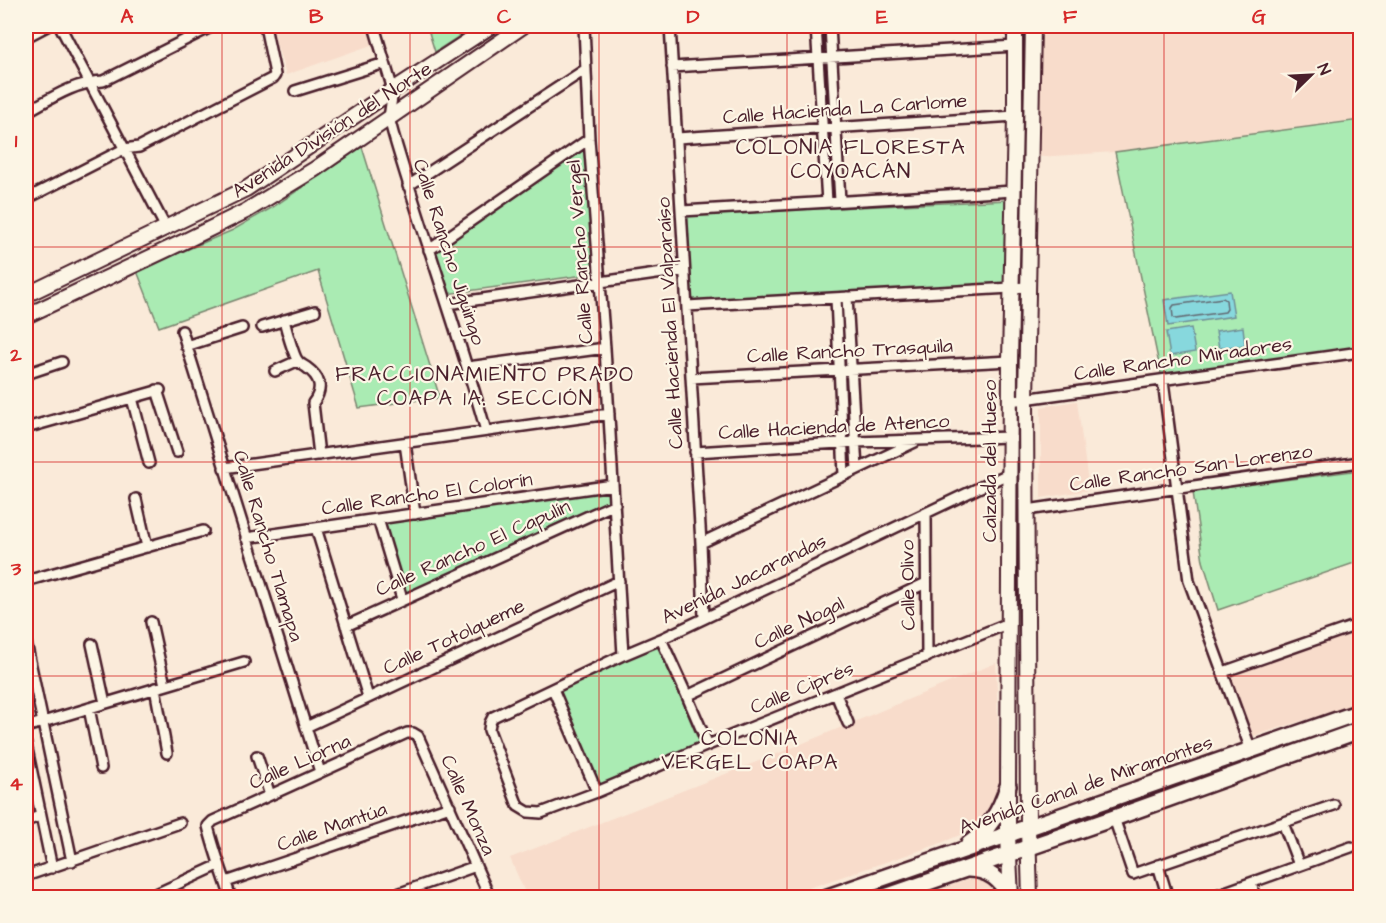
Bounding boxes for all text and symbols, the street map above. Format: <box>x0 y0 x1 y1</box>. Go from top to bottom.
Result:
text: A <box>121 3 134 31</box>
text: B <box>309 3 324 31</box>
text: C <box>497 3 512 31</box>
text: D <box>687 3 700 31</box>
text: E <box>876 3 888 31</box>
text: F <box>1063 3 1078 31</box>
text: G <box>1252 3 1266 31</box>
north arrow <box>1281 45 1341 105</box>
street label: Avenida División del Norte <box>227 55 438 205</box>
text: N <box>1312 60 1336 78</box>
street label: Calle Hacienda La Carlome <box>722 86 968 132</box>
text: 1 <box>15 127 18 155</box>
district label: COLONIA FLORESTA COYOACÁN <box>736 133 966 186</box>
street label: Calle Rancho Jiguingo <box>405 155 492 349</box>
street label: Calle Rancho Vergel <box>560 159 601 345</box>
street label: Calle Hacienda El Valparaíso <box>649 196 691 450</box>
street label: Calle Rancho Miradores <box>1072 330 1294 388</box>
street label: Calle Rancho Trasquila <box>746 332 954 370</box>
text: 2 <box>9 341 22 369</box>
district label: FRACCIONAMIENTO PRADO COAPA 1A. SECCIÓN <box>335 360 635 413</box>
street label: Calzada del Hueso <box>976 380 1004 542</box>
street label: Calle Hacienda de Atenco <box>718 407 950 447</box>
street label: Calle Rancho San Lorenzo <box>1068 437 1314 499</box>
street label: Calle Rancho Tlamapa <box>226 447 310 645</box>
street label: Calle Rancho El Colorín <box>320 465 534 523</box>
street label: Calle Rancho El Capulín <box>371 492 575 604</box>
street label: Avenida Jacarandas <box>657 527 831 631</box>
street label: Calle Olivo <box>893 539 923 631</box>
text: 3 <box>10 555 22 583</box>
street label: Calle Nogal <box>749 590 849 657</box>
street label: Calle Totolqueme <box>379 592 530 682</box>
street label: Calle Ciprés <box>746 654 858 722</box>
district label: COLONIA VERGEL COAPA <box>661 724 839 777</box>
street label: Calle Liorna <box>245 727 355 797</box>
street label: Avenida Canal de Miramontes <box>955 728 1217 842</box>
street label: Calle Monza <box>433 750 503 860</box>
text: 4 <box>9 770 23 798</box>
street label: Calle Mantúa <box>273 795 391 859</box>

